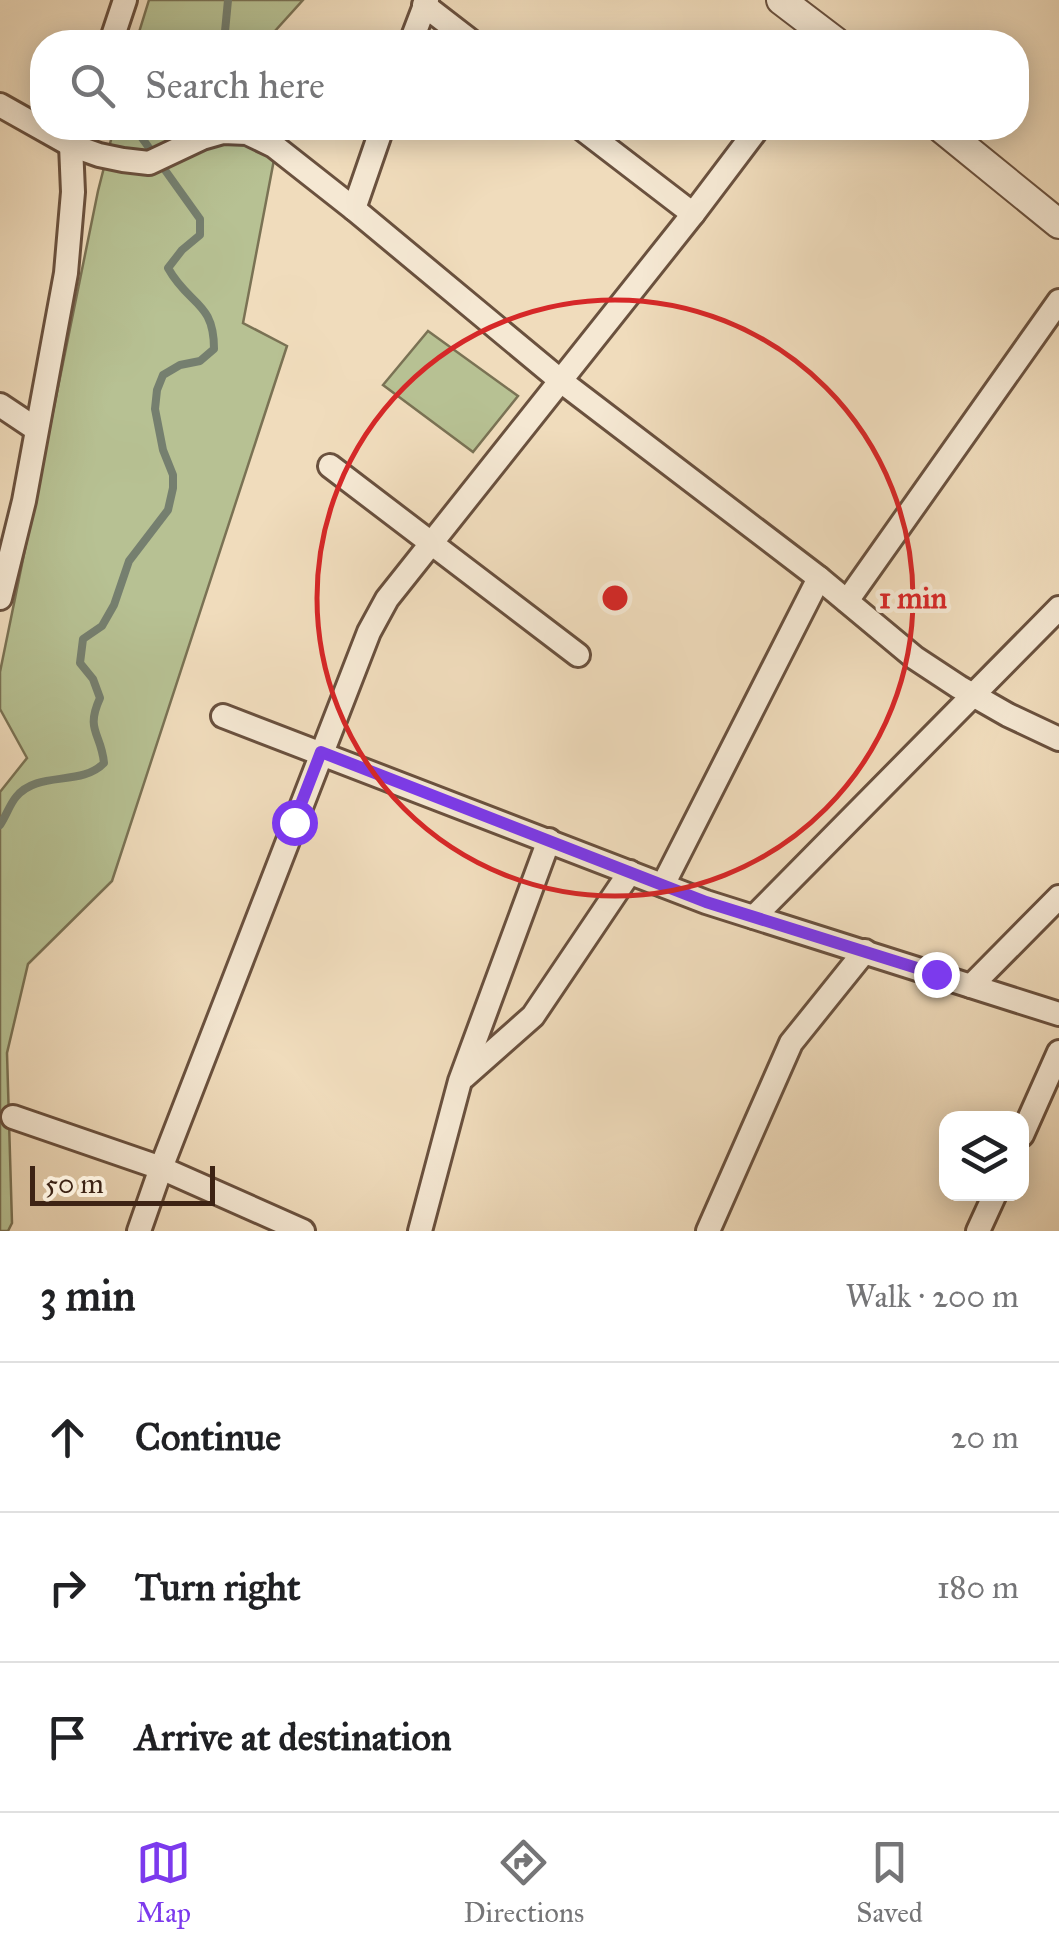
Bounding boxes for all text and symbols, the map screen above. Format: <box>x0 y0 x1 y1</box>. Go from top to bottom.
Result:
search box <box>30 30 1029 140</box>
icon: search <box>65 58 120 113</box>
text: Search here <box>145 62 325 108</box>
centre of rings <box>597 580 633 616</box>
text: 1 min <box>879 580 948 616</box>
route start <box>272 800 318 846</box>
route end <box>914 952 960 998</box>
map controls <box>939 1111 1029 1201</box>
button: layers <box>939 1111 1029 1201</box>
scale bar <box>30 1161 215 1206</box>
text: 50 m <box>45 1166 104 1201</box>
text: 3 min <box>40 1270 135 1322</box>
text: Walk · 200 m <box>846 1277 1019 1316</box>
icon: ahead <box>40 1410 95 1465</box>
text: Continue <box>135 1414 281 1460</box>
text: 20 m <box>951 1418 1019 1457</box>
icon: right <box>40 1560 95 1615</box>
text: Turn right <box>135 1564 301 1610</box>
text: 180 m <box>937 1568 1019 1607</box>
icon: arrive <box>40 1710 95 1765</box>
text: Arrive at destination <box>135 1714 452 1760</box>
tab: Map <box>136 1835 191 1930</box>
tab: Directions <box>463 1835 584 1930</box>
tab: Saved <box>856 1835 923 1930</box>

